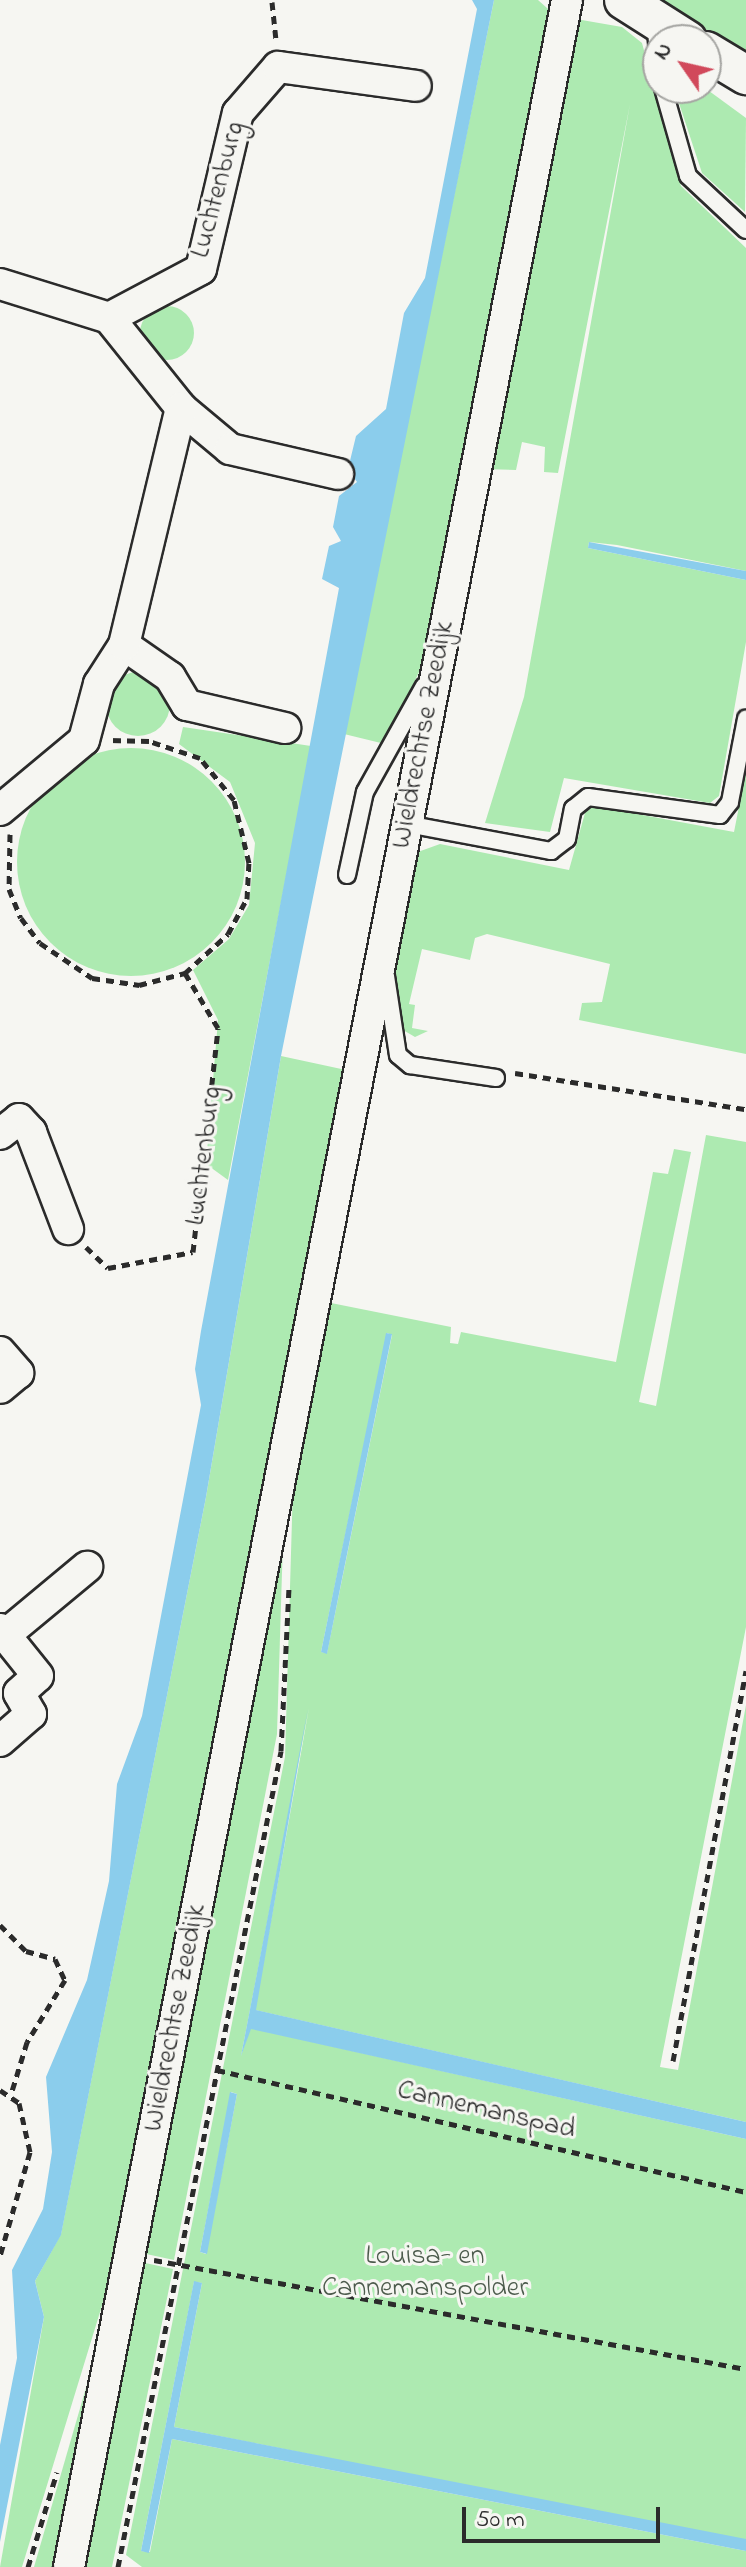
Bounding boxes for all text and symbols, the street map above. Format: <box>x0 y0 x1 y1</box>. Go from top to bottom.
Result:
north arrow <box>642 24 722 104</box>
text: N <box>646 37 681 67</box>
street label: Luchtenburg <box>185 118 253 262</box>
street label: Wieldrechtse Zeedijk <box>385 618 463 852</box>
street label: Luchtenburg <box>180 1085 230 1227</box>
street label: Wieldrechtse Zeedijk <box>137 1901 215 2135</box>
street label: Cannemanspad <box>394 2074 578 2148</box>
park label: Louisa- en Cannemanspolder <box>322 2240 528 2306</box>
scale bar <box>466 2491 664 2541</box>
text: 50 m <box>476 2503 525 2538</box>

